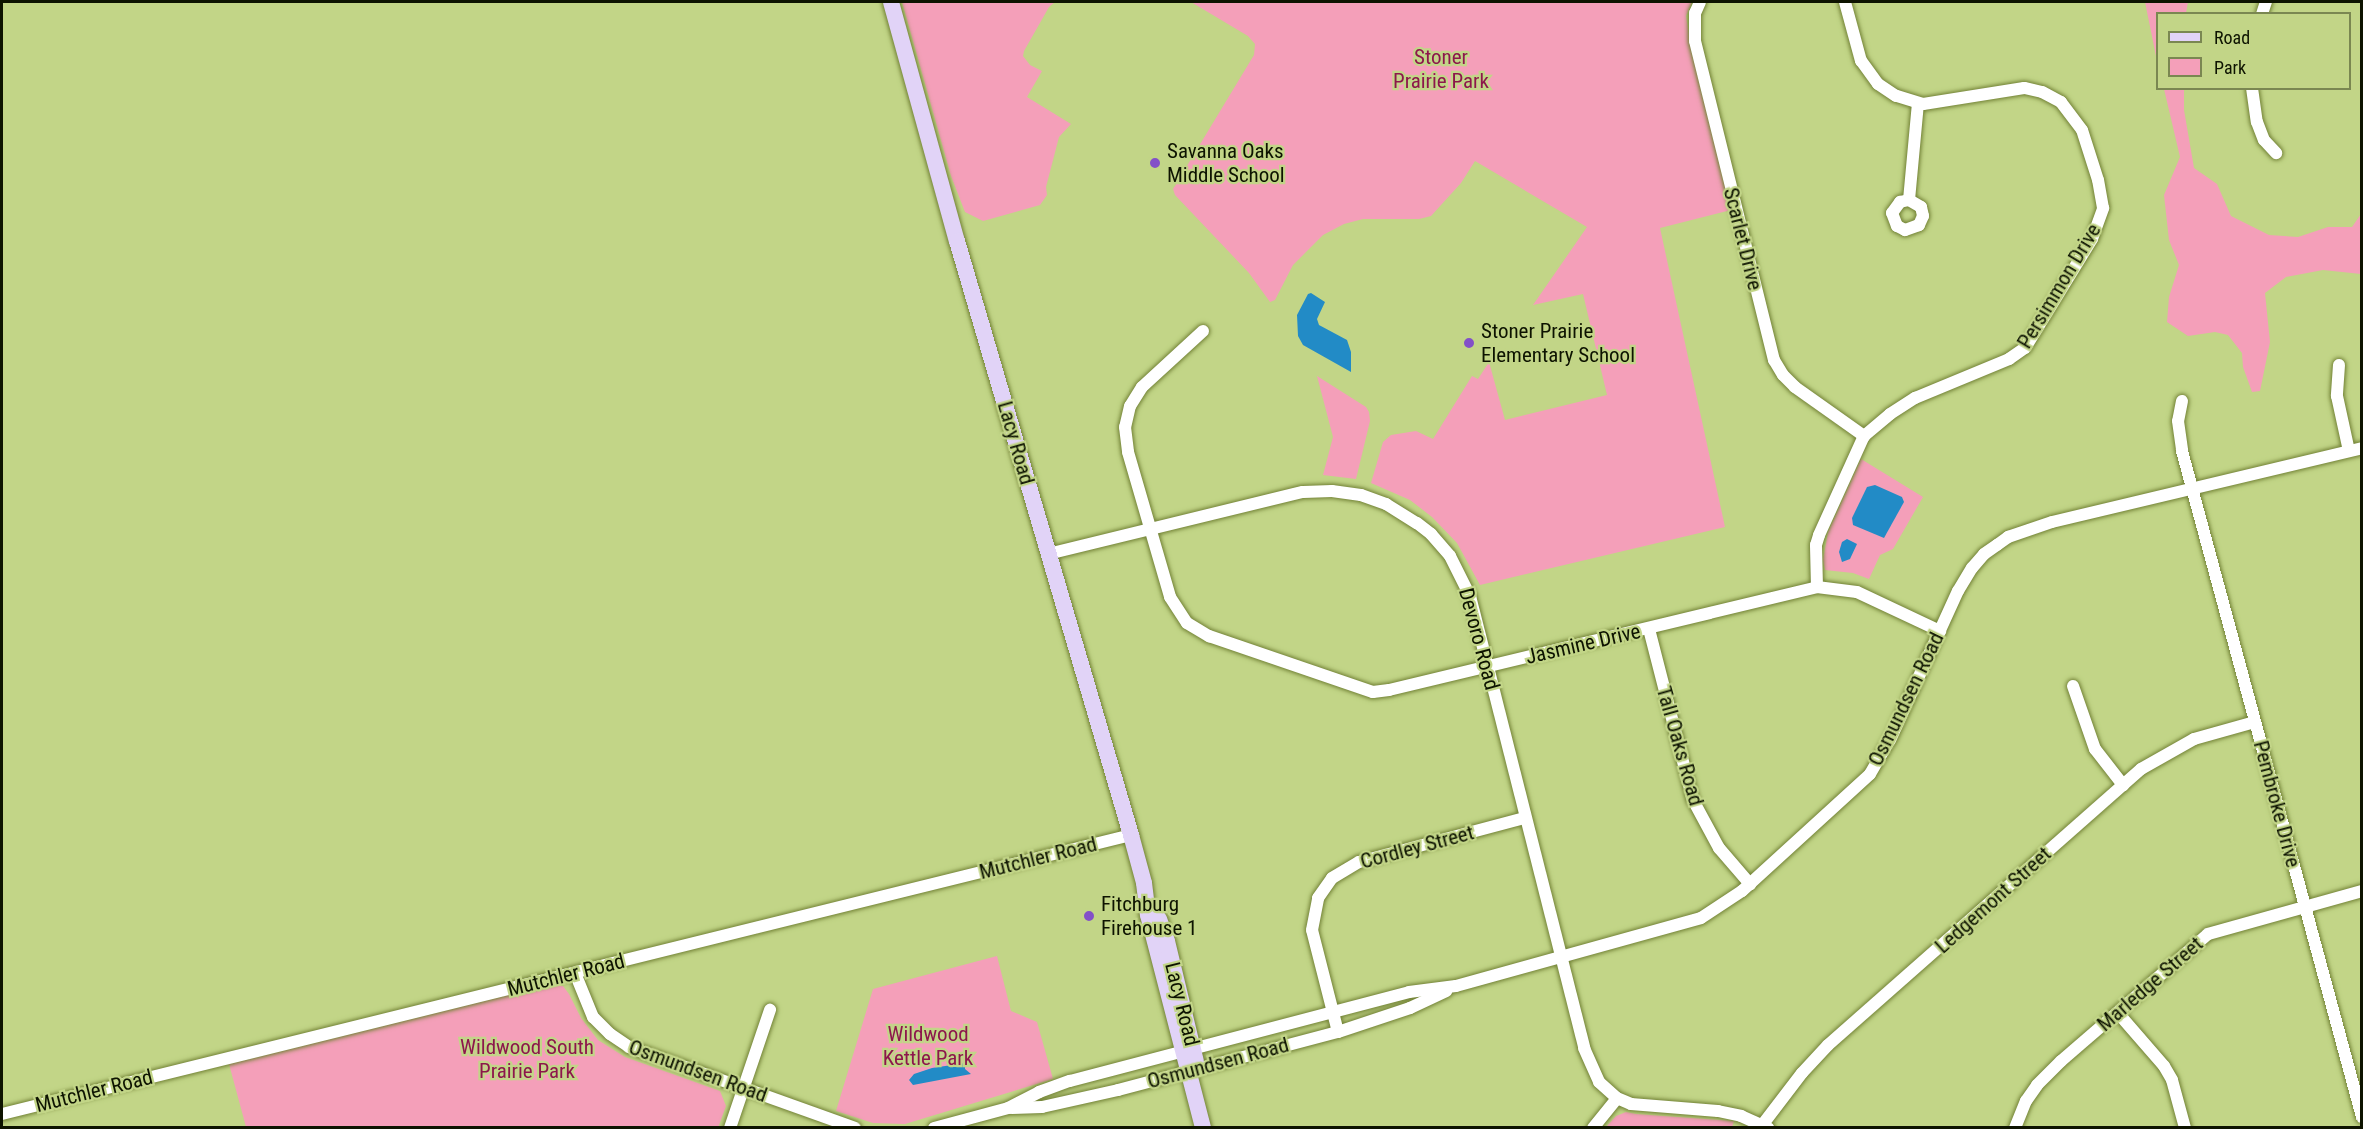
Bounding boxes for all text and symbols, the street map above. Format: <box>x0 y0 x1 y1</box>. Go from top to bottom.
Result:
legend <box>2156 12 2351 90</box>
text: Road <box>2214 27 2250 48</box>
park label: Stoner Prairie Park <box>1393 44 1489 94</box>
text: Park <box>2214 57 2246 78</box>
place label: Savanna Oaks Middle School <box>1167 138 1285 188</box>
marker: Savanna Oaks Middle School <box>1148 156 1162 170</box>
street label: Scarlet Drive <box>1718 185 1768 293</box>
street label: Persimmon Drive <box>2012 219 2106 353</box>
place label: Stoner Prairie Elementary School <box>1481 318 1635 368</box>
marker: Stoner Prairie Elementary School <box>1462 336 1476 350</box>
street label: Lacy Road <box>992 398 1040 488</box>
street label: Devoro Road <box>1453 585 1505 693</box>
street label: Jasmine Drive <box>1523 619 1643 669</box>
street label: Osmundsen Road <box>1863 628 1949 770</box>
street label: Tall Oaks Road <box>1651 683 1709 809</box>
street label: Pembroke Drive <box>2248 738 2306 870</box>
street label: Cordley Street <box>1358 820 1476 874</box>
street label: Mutchler Road <box>977 831 1099 885</box>
street label: Ledgemont Street <box>1930 841 2056 959</box>
place label: Fitchburg Firehouse 1 <box>1101 891 1197 941</box>
marker: Fitchburg Firehouse 1 <box>1082 909 1096 923</box>
street label: Marledge Street <box>2092 931 2208 1037</box>
street label: Mutchler Road <box>505 948 627 1002</box>
street label: Lacy Road <box>1159 959 1205 1049</box>
park label: Wildwood Kettle Park <box>883 1021 973 1071</box>
street label: Osmundsen Road <box>1145 1032 1291 1094</box>
park label: Wildwood South Prairie Park <box>460 1034 594 1084</box>
street label: Osmundsen Road <box>625 1034 771 1108</box>
street label: Mutchler Road <box>33 1064 155 1118</box>

